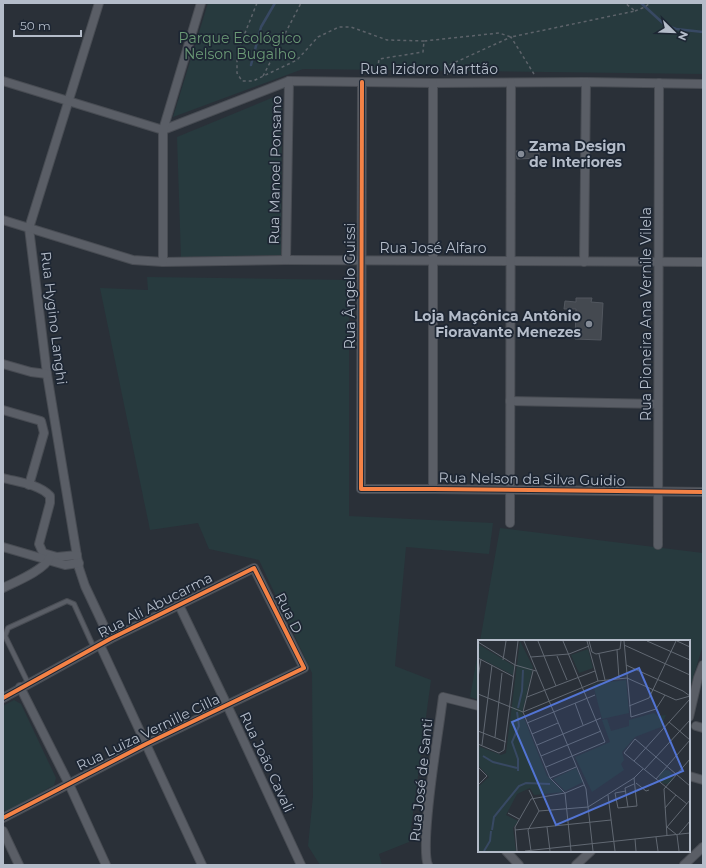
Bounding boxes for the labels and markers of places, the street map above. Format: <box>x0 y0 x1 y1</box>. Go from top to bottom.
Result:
place label: Zama Design de Interiores <box>529 137 626 171</box>
marker: Zama Design de Interiores <box>516 149 526 159</box>
place label: Loja Maçônica Antônio Fioravante Menezes <box>414 307 582 341</box>
marker: Loja Maçônica Antônio Fioravante Menezes <box>584 319 594 329</box>

